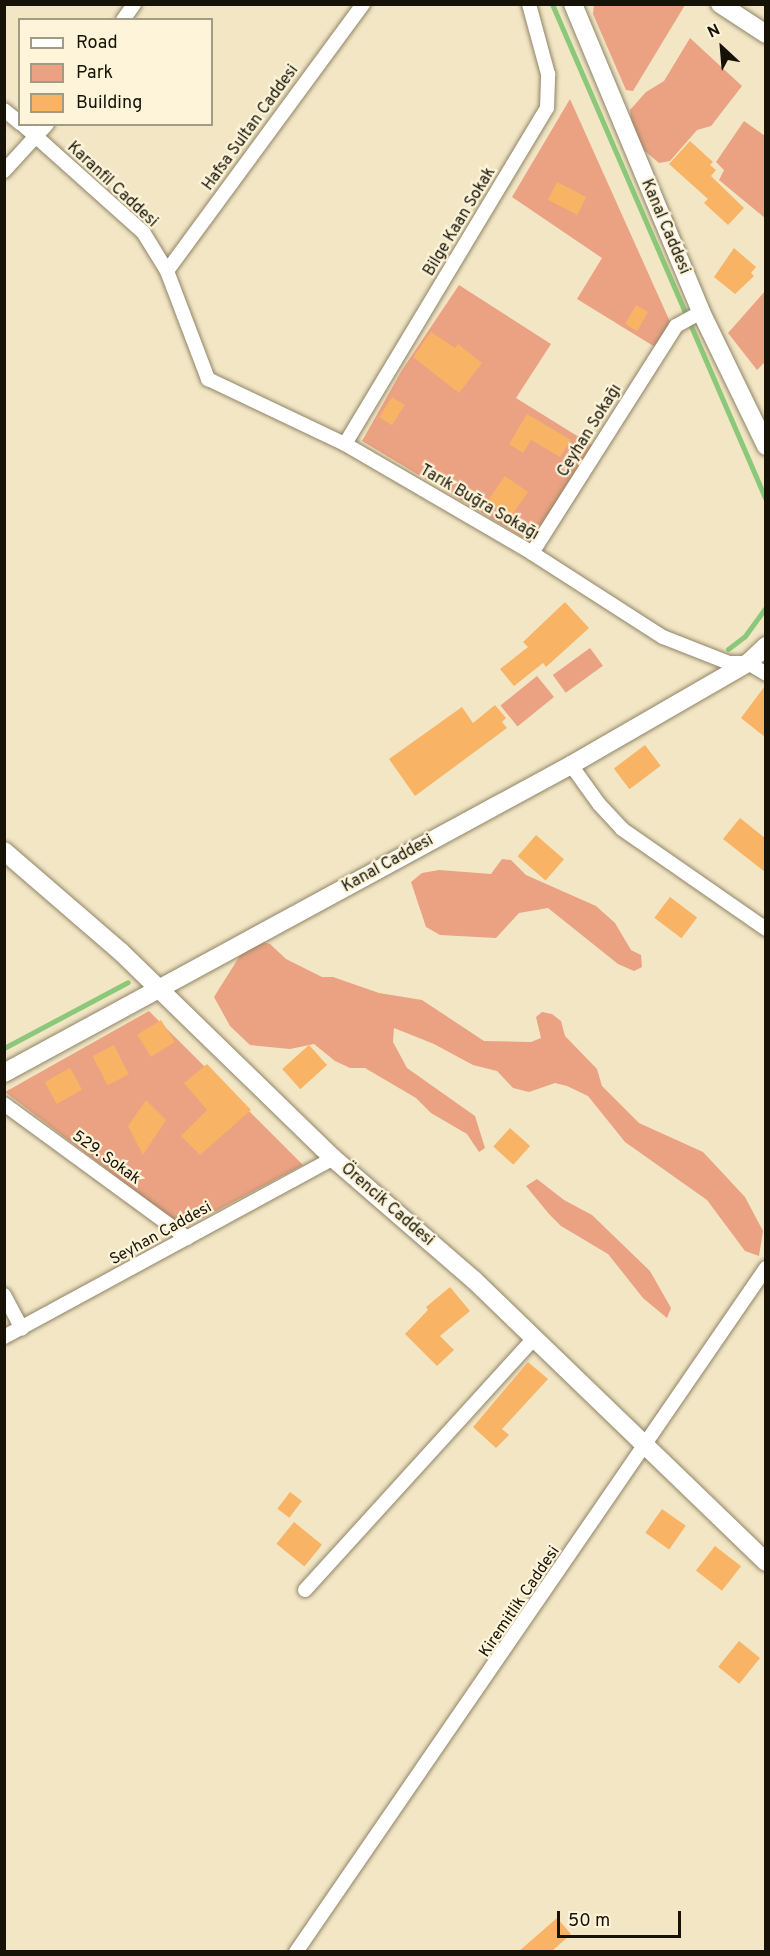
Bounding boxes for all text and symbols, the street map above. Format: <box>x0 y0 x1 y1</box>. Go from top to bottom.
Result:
legend <box>18 18 213 126</box>
north arrow <box>692 18 752 78</box>
text: N <box>705 20 724 43</box>
text: Road <box>76 32 118 55</box>
street label: Hafsa Sultan Caddesi <box>199 61 303 195</box>
text: Park <box>76 62 113 85</box>
text: Building <box>76 92 142 115</box>
street label: Karanfil Caddesi <box>63 138 161 232</box>
street label: Bilge Kaan Sokak <box>420 164 500 280</box>
street label: Kanal Caddesi <box>636 177 694 277</box>
street label: Ceyhan Sokağı <box>554 381 626 481</box>
street label: Tarık Buğra Sokağı <box>416 461 542 545</box>
street label: Kanal Caddesi <box>339 831 437 897</box>
street label: 529. Sokak <box>68 1127 144 1189</box>
street label: Örencik Caddesi <box>337 1159 437 1251</box>
street label: Seyhan Caddesi <box>107 1198 215 1270</box>
street label: Kiremitlik Caddesi <box>476 1543 564 1661</box>
scale bar <box>560 1899 684 1937</box>
text: 50 m <box>568 1910 610 1933</box>

